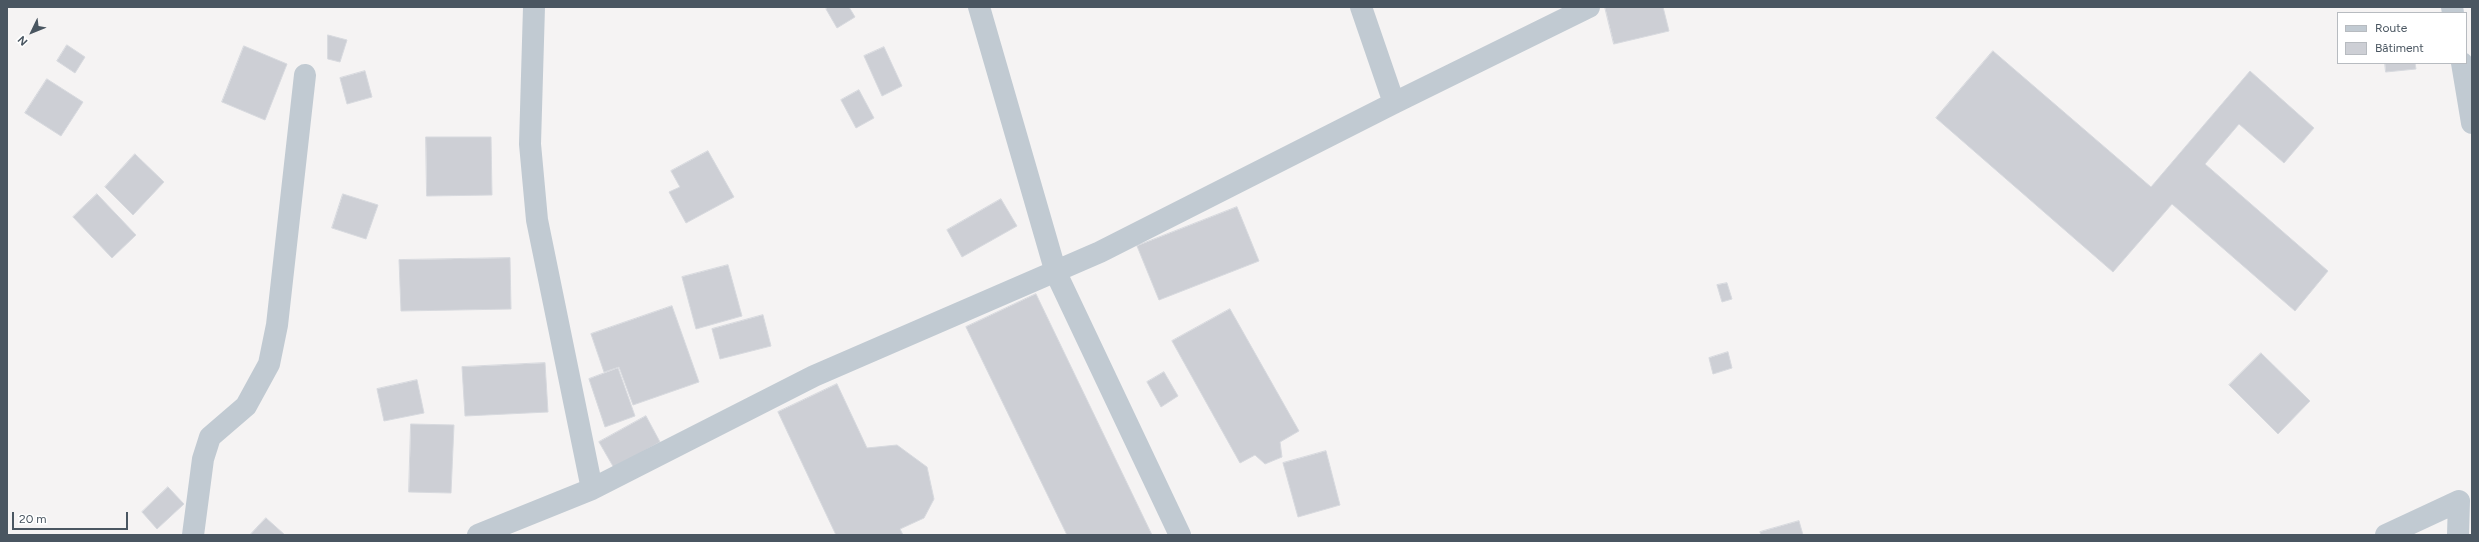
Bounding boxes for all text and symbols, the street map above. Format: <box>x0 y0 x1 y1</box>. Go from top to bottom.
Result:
north arrow <box>12 12 52 52</box>
legend <box>2337 12 2467 64</box>
text: Route <box>2375 21 2407 35</box>
text: N <box>15 33 31 48</box>
text: Bâtiment <box>2375 41 2424 55</box>
scale bar <box>14 504 130 530</box>
text: 20 m <box>19 512 47 526</box>

